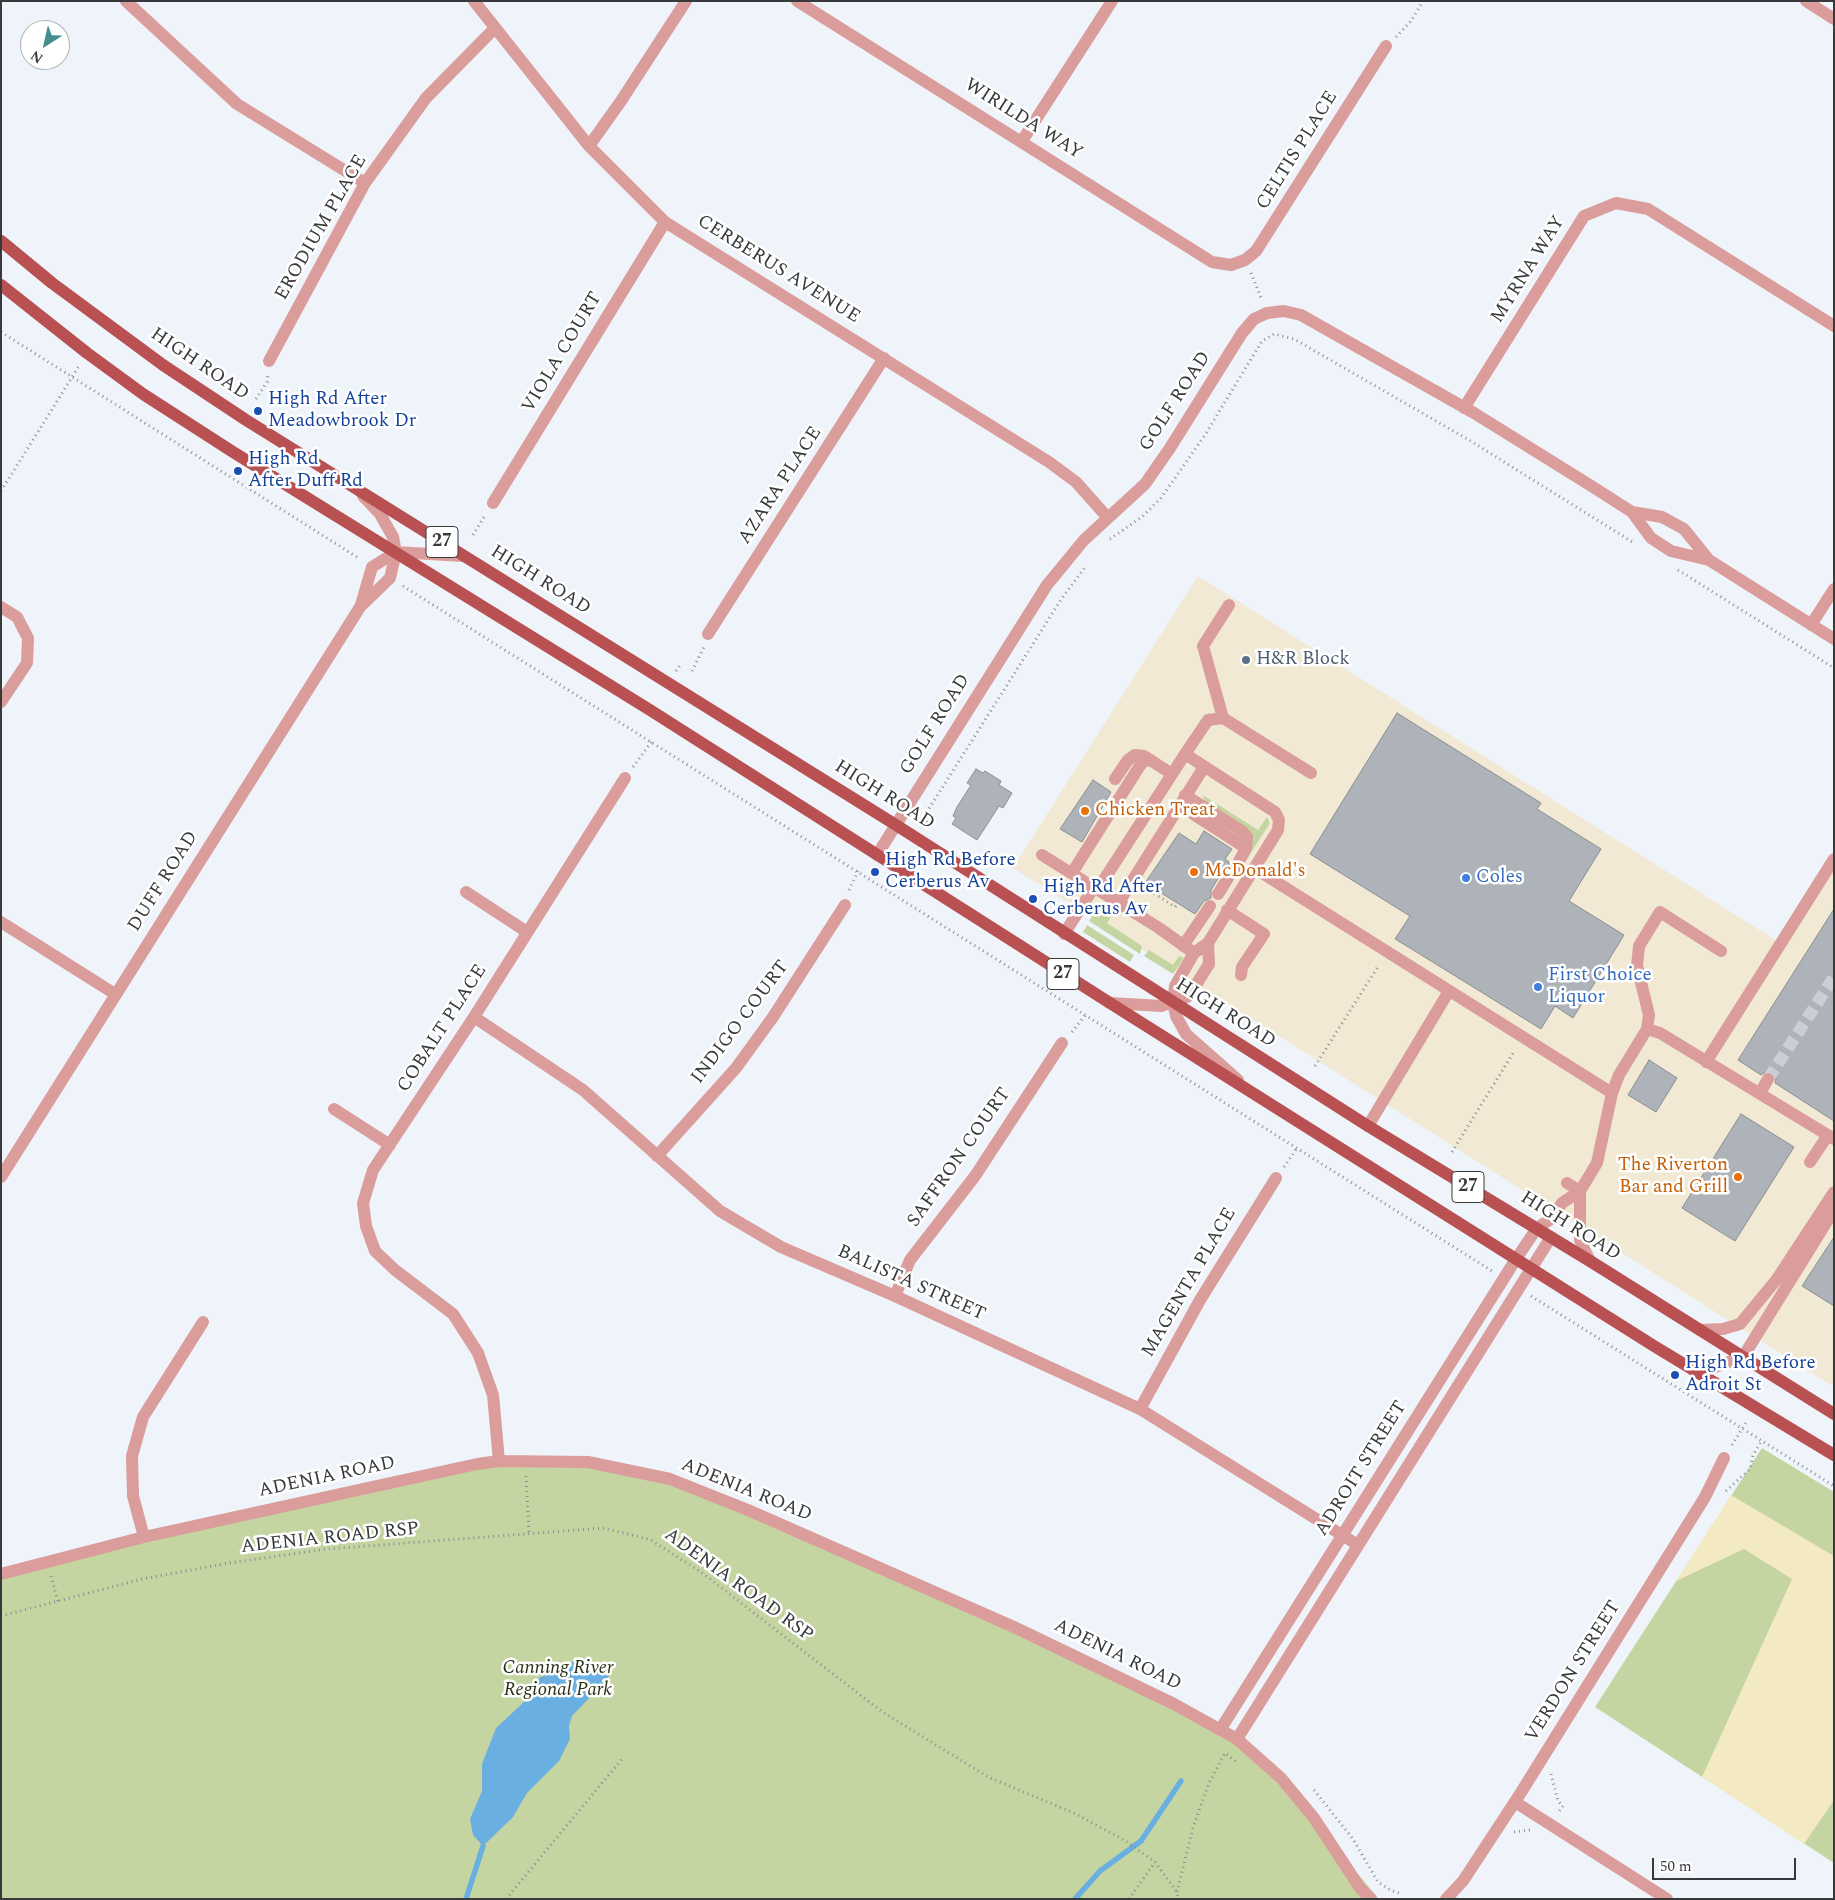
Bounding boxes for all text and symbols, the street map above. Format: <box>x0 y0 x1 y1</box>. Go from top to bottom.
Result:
north arrow <box>20 20 70 70</box>
text: N <box>26 45 47 69</box>
street label: WIRILDA WAY <box>960 74 1086 166</box>
street label: CELTIS PLACE <box>1252 87 1344 215</box>
street label: ERODIUM PLACE <box>271 151 373 305</box>
street label: CERBERUS AVENUE <box>692 211 864 329</box>
street label: MYRNA WAY <box>1487 212 1571 328</box>
street label: VIOLA COURT <box>518 288 608 418</box>
street label: HIGH ROAD <box>145 324 253 406</box>
street label: GOLF ROAD <box>1135 348 1217 456</box>
place label: High Rd After Meadowbrook Dr <box>268 389 416 433</box>
marker: High Rd After Meadowbrook Dr <box>252 405 264 417</box>
street label: AZARA PLACE <box>734 423 828 549</box>
place label: High Rd After Duff Rd <box>248 449 363 493</box>
marker: High Rd After Duff Rd <box>232 465 244 477</box>
road number: 27 <box>426 526 458 558</box>
street label: HIGH ROAD <box>486 541 594 621</box>
place label: H&R Block <box>1256 649 1350 671</box>
marker: H&R Block <box>1240 654 1252 666</box>
street label: GOLF ROAD <box>896 670 976 780</box>
street label: HIGH ROAD <box>830 756 938 836</box>
place label: Chicken Treat <box>1095 800 1215 822</box>
marker: Chicken Treat <box>1079 805 1091 817</box>
street label: DUFF ROAD <box>124 827 204 937</box>
place label: High Rd Before Cerberus Av <box>885 850 1016 894</box>
place label: McDonald's <box>1204 861 1306 883</box>
marker: High Rd Before Cerberus Av <box>869 866 881 878</box>
marker: McDonald's <box>1188 866 1200 878</box>
place label: Coles <box>1476 867 1523 889</box>
marker: Coles <box>1460 872 1472 884</box>
place label: High Rd After Cerberus Av <box>1043 877 1162 921</box>
marker: High Rd After Cerberus Av <box>1027 893 1039 905</box>
street label: INDIGO COURT <box>687 957 795 1089</box>
road number: 27 <box>1047 959 1079 990</box>
street label: COBALT PLACE <box>393 961 493 1097</box>
place label: First Choice Liquor <box>1548 965 1652 1009</box>
street label: HIGH ROAD <box>1171 974 1279 1054</box>
marker: First Choice Liquor <box>1532 981 1544 993</box>
street label: SAFFRON COURT <box>903 1084 1017 1232</box>
place label: The Riverton Bar and Grill <box>1618 1155 1728 1199</box>
marker: The Riverton Bar and Grill <box>1732 1171 1744 1183</box>
road number: 27 <box>1452 1172 1484 1202</box>
street label: HIGH ROAD <box>1516 1187 1624 1267</box>
street label: MAGENTA PLACE <box>1138 1204 1242 1362</box>
street label: BALISTA STREET <box>833 1241 989 1327</box>
place label: High Rd Before Adroit St <box>1685 1353 1816 1397</box>
marker: High Rd Before Adroit St <box>1669 1369 1681 1381</box>
street label: ADROIT STREET <box>1311 1397 1413 1541</box>
street label: ADENIA ROAD <box>257 1452 397 1504</box>
street label: ADENIA ROAD <box>677 1454 815 1528</box>
street label: ADENIA ROAD RSP <box>240 1518 420 1560</box>
street label: ADENIA ROAD RSP <box>659 1524 817 1648</box>
street label: VERDON STREET <box>1521 1597 1627 1747</box>
street label: ADENIA ROAD <box>1050 1615 1184 1697</box>
park label: Canning River Regional Park <box>502 1658 614 1702</box>
scale bar <box>1655 1848 1799 1880</box>
text: 50 m <box>1660 1855 1692 1878</box>

